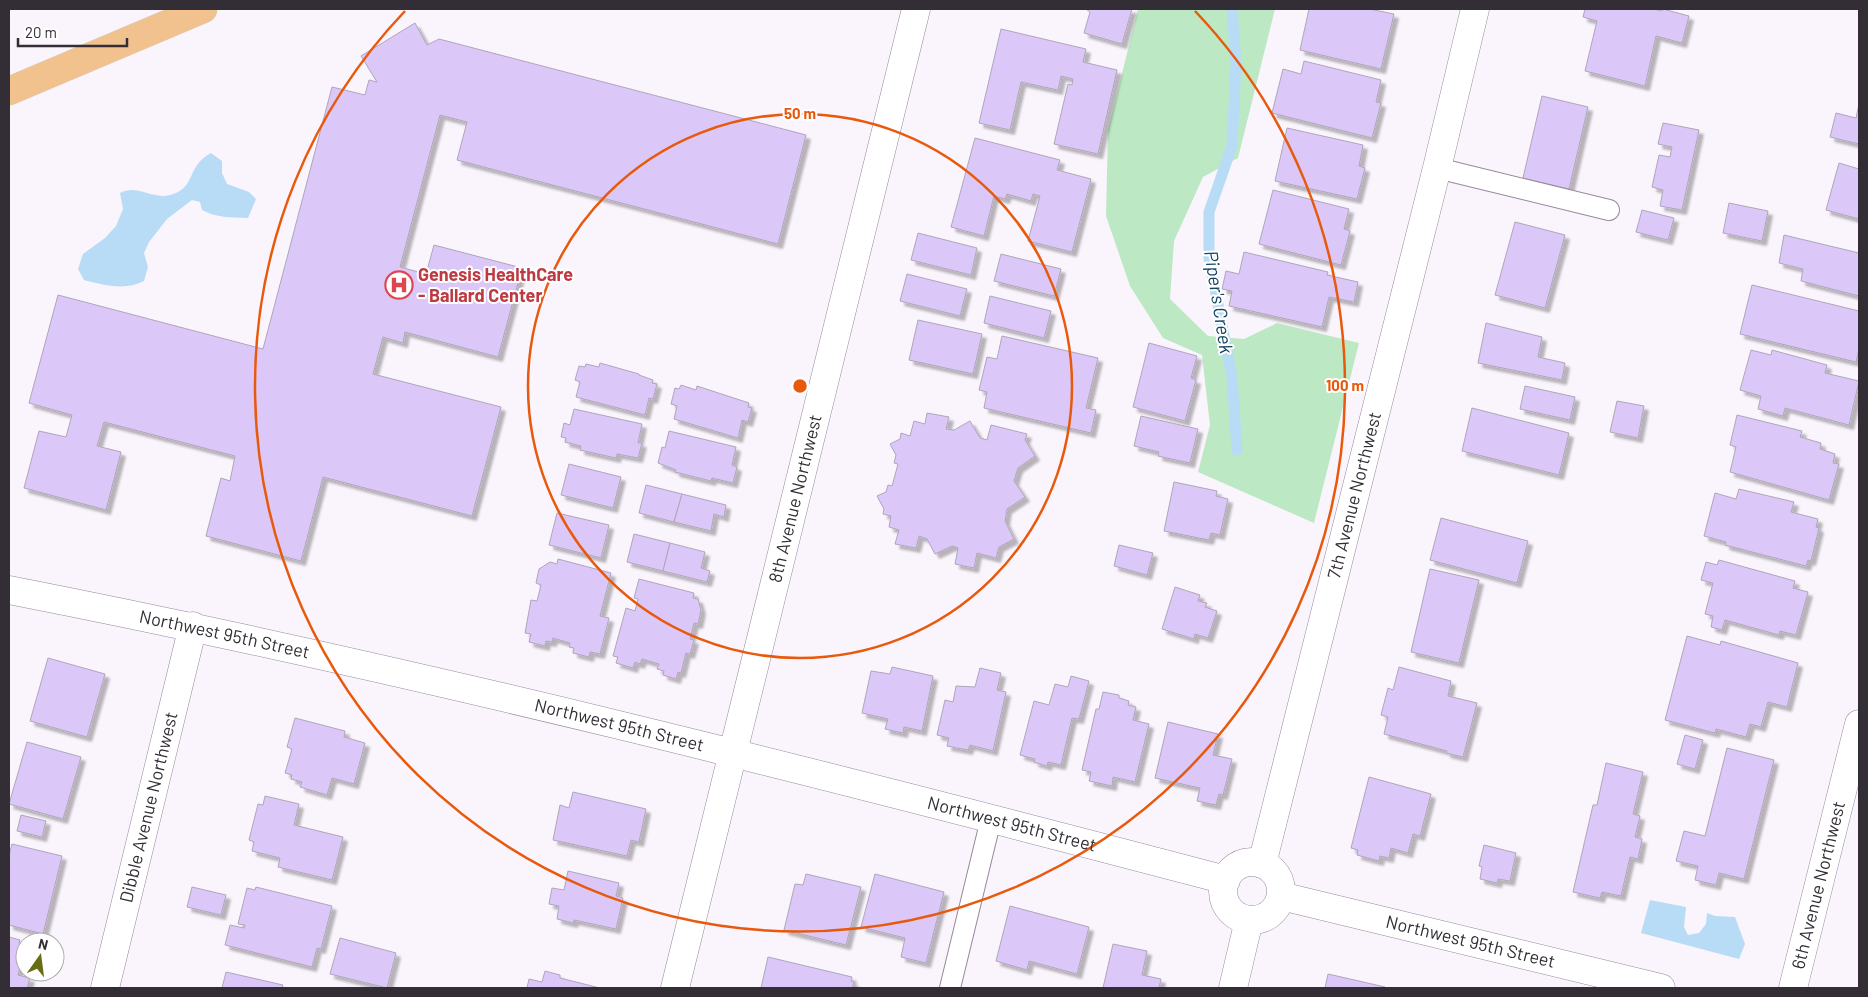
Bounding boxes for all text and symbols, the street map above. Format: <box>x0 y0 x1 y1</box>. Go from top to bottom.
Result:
scale bar <box>18 15 126 47</box>
text: 20 m <box>25 23 57 41</box>
text: 50 m <box>784 104 816 122</box>
water label: Piper's Creek <box>1200 249 1239 356</box>
place label: Genesis HealthCare - Ballard Center <box>418 263 573 306</box>
hospital icon: Genesis HealthCare - Ballard Center <box>384 270 414 300</box>
text: 100 m <box>1326 376 1364 394</box>
centre of rings <box>791 377 809 395</box>
street label: 7th Avenue Northwest <box>1322 409 1385 581</box>
street label: 8th Avenue Northwest <box>763 412 826 585</box>
street label: Northwest 95th Street <box>138 605 312 663</box>
street label: Northwest 95th Street <box>532 693 706 755</box>
street label: Dibble Avenue Northwest <box>114 709 182 905</box>
street label: Northwest 95th Street <box>925 791 1099 856</box>
street label: 6th Avenue Northwest <box>1786 799 1849 971</box>
street label: Northwest 95th Street <box>1384 910 1558 972</box>
north arrow <box>15 932 65 982</box>
text: N <box>37 935 50 953</box>

